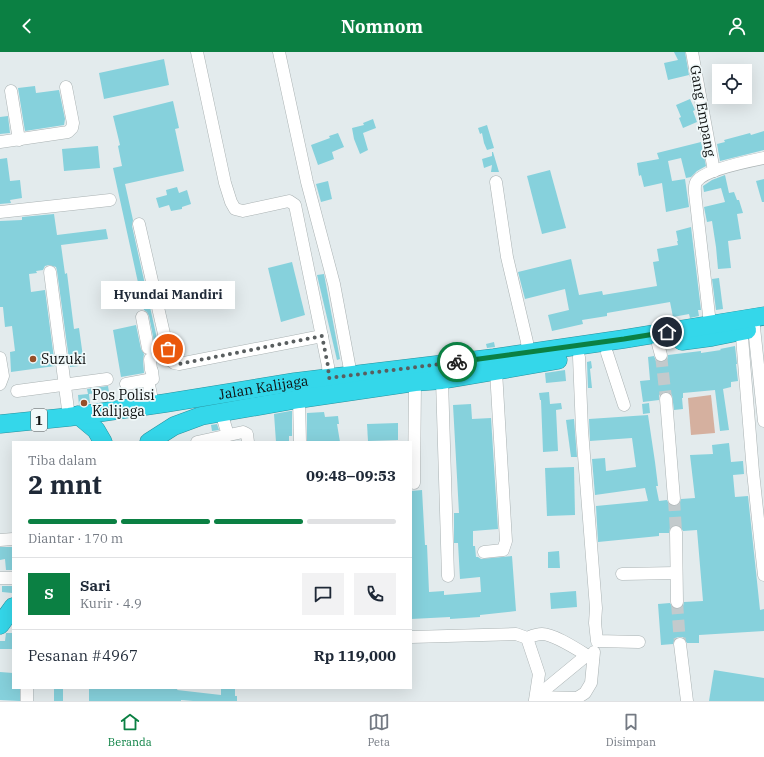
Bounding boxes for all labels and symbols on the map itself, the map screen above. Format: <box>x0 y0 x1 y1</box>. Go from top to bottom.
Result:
street label: Gang Empang <box>686 64 720 159</box>
callout: Hyundai Mandiri <box>101 281 235 309</box>
pin <box>650 315 684 349</box>
pin <box>151 332 185 366</box>
courier <box>437 342 477 382</box>
place label: Suzuki <box>41 350 86 368</box>
marker: Suzuki <box>28 354 38 364</box>
street label: Jalan Kalijaga <box>217 371 310 403</box>
place label: Pos Polisi Kalijaga <box>92 386 155 420</box>
marker: Pos Polisi Kalijaga <box>79 398 89 408</box>
road number: 1 <box>31 409 47 431</box>

